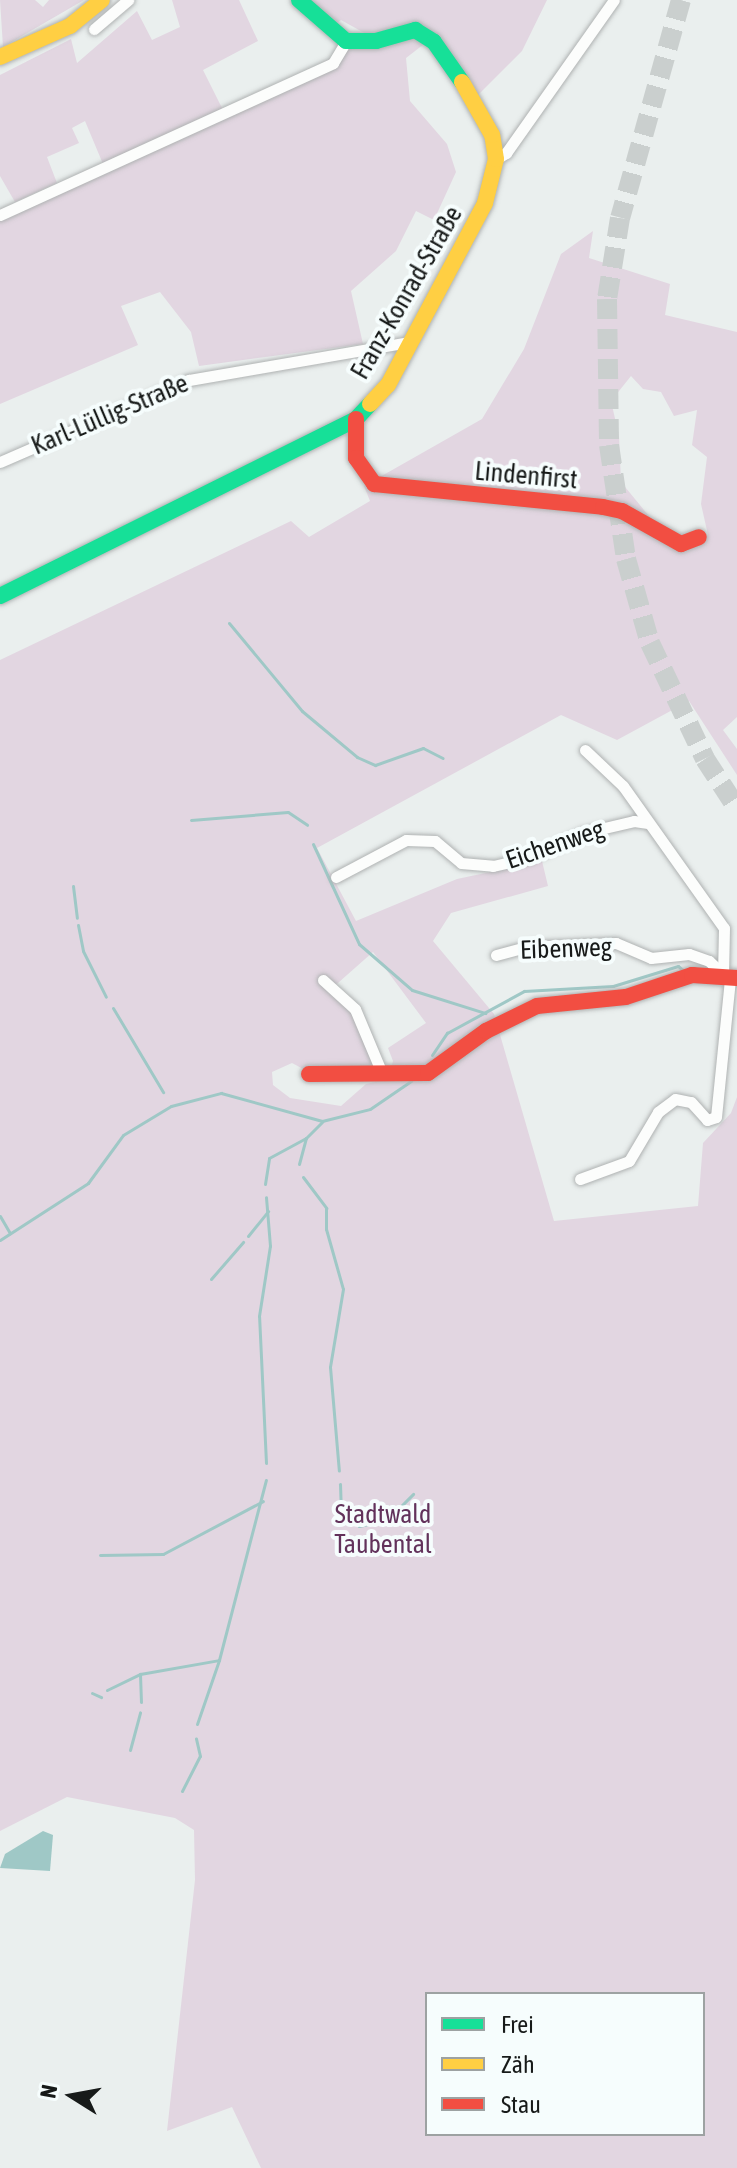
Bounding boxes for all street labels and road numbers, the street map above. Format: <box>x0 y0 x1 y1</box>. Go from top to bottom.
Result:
street label: Franz-Konrad-Straße <box>345 201 469 385</box>
street label: Karl-Lüllig-Straße <box>27 368 193 462</box>
street label: Lindenfirst <box>473 456 579 496</box>
street label: Eichenweg <box>502 814 608 876</box>
street label: Eibenweg <box>519 932 613 966</box>

